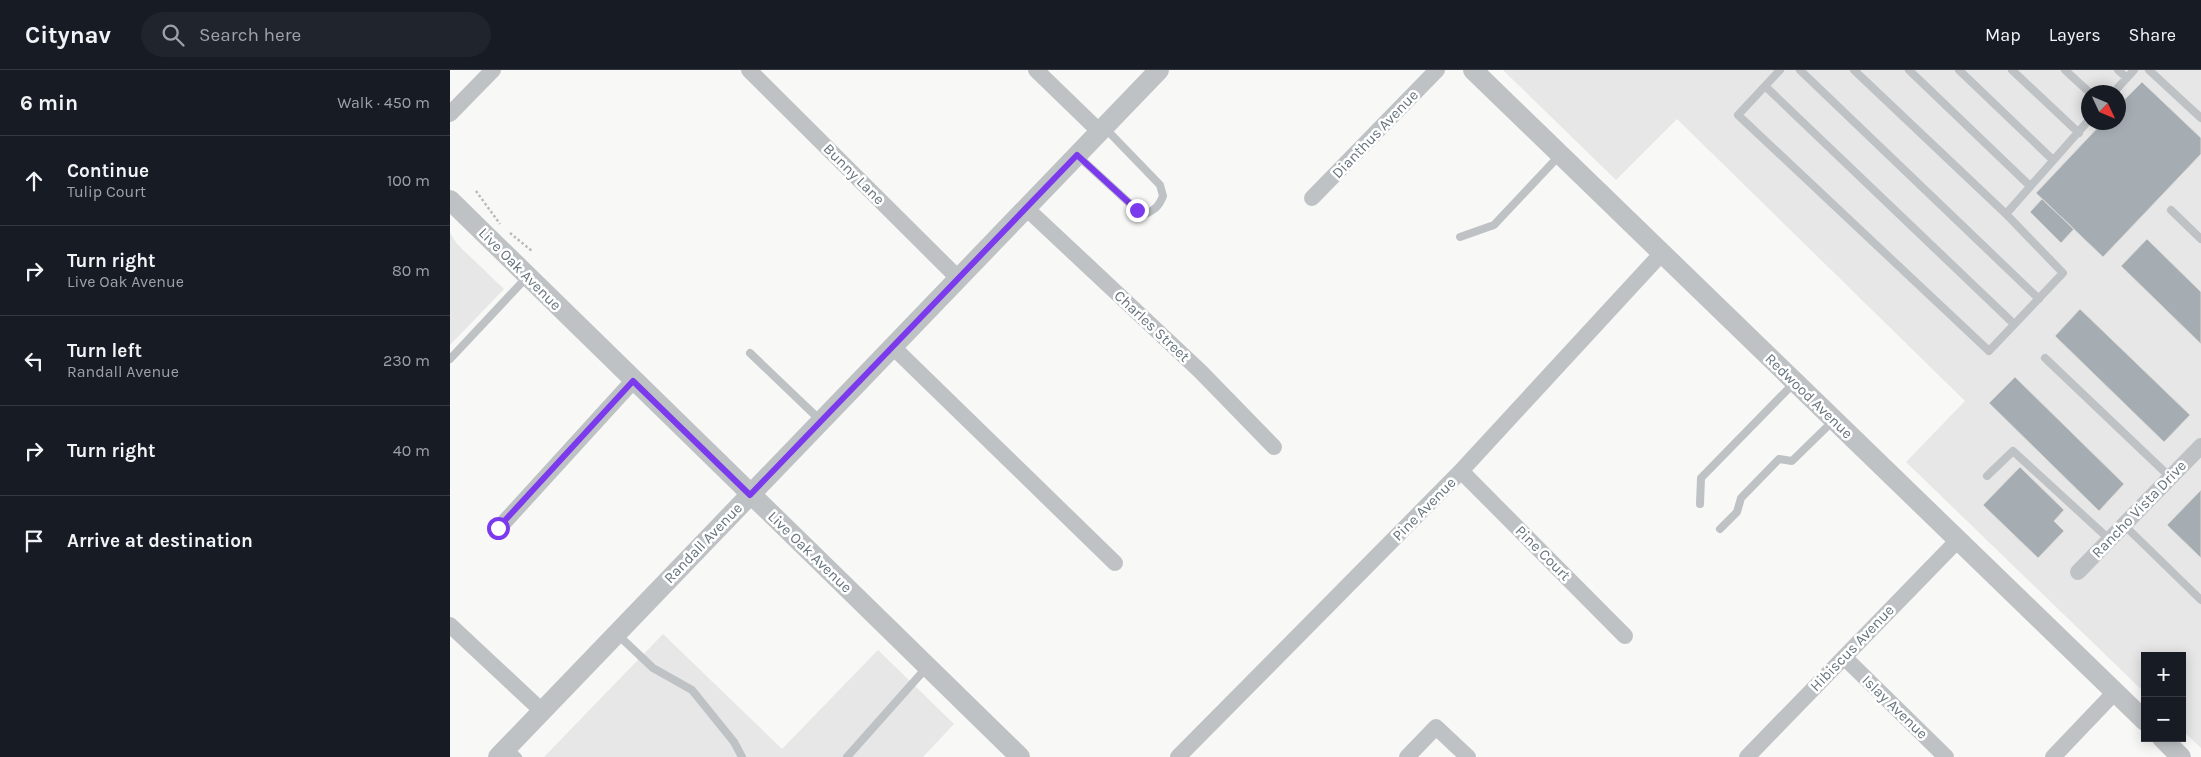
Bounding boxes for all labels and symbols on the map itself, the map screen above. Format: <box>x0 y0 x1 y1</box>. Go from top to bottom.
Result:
north arrow <box>2081 85 2126 130</box>
street label: Dianthus Avenue <box>1328 86 1422 182</box>
street label: Bunny Lane <box>820 140 888 208</box>
route end <box>1126 199 1149 222</box>
street label: Live Oak Avenue <box>475 224 565 314</box>
street label: Charles Street <box>1111 287 1194 366</box>
street label: Redwood Avenue <box>1761 350 1857 442</box>
street label: Rancho Vista Drive <box>2088 457 2190 561</box>
street label: Pine Avenue <box>1388 473 1460 545</box>
street label: Randall Avenue <box>660 499 746 587</box>
street label: Live Oak Avenue <box>764 507 856 597</box>
route start <box>487 517 510 540</box>
street label: Pine Court <box>1512 522 1575 585</box>
street label: Hibiscus Avenue <box>1806 601 1898 695</box>
street label: Islay Avenue <box>1858 671 1932 743</box>

